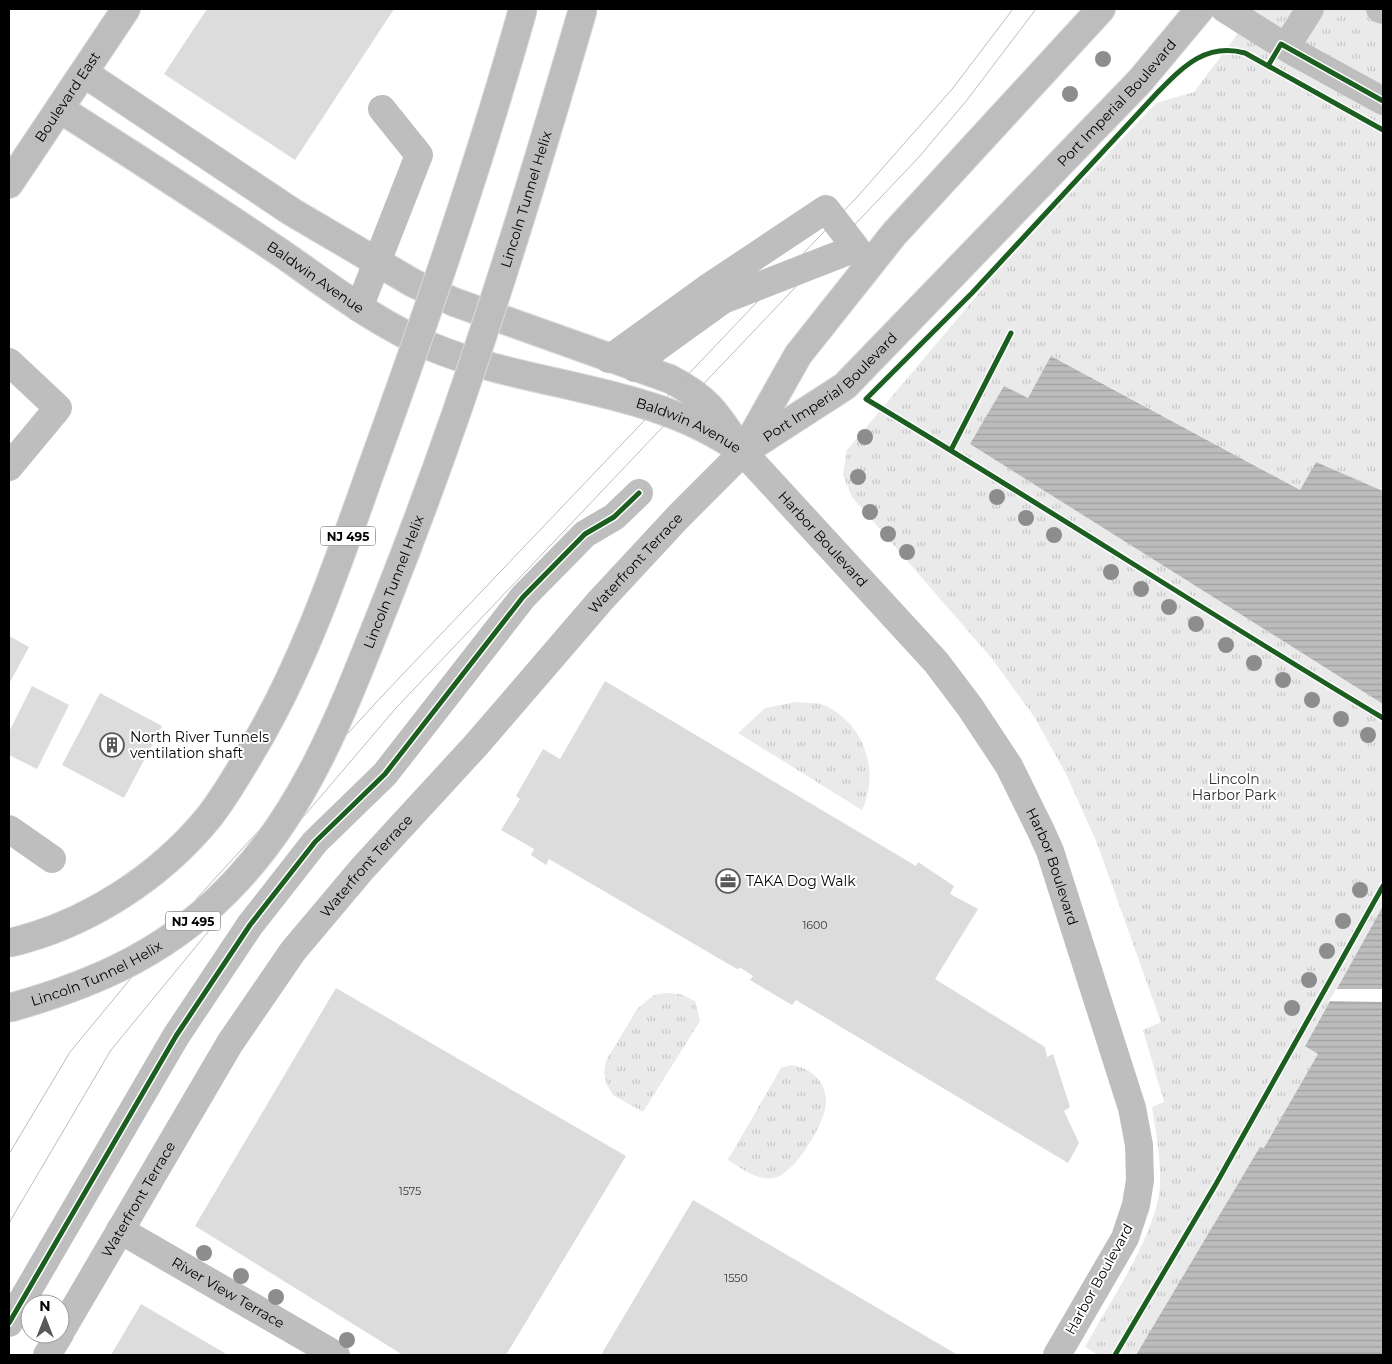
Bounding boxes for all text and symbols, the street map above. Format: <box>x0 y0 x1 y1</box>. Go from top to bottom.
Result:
street label: Port Imperial Boulevard <box>1053 35 1180 170</box>
street label: Boulevard East <box>31 48 104 145</box>
street label: Lincoln Tunnel Helix <box>496 128 556 270</box>
street label: Baldwin Avenue <box>264 237 368 317</box>
street label: Port Imperial Boulevard <box>759 329 901 446</box>
street label: Baldwin Avenue <box>634 394 745 457</box>
street label: Harbor Boulevard <box>774 487 872 591</box>
street label: Waterfront Terrace <box>584 509 686 617</box>
street label: Lincoln Tunnel Helix <box>359 512 428 651</box>
road number: NJ 495 <box>320 526 376 546</box>
place label: North River Tunnels ventilation shaft <box>130 728 269 762</box>
building icon: North River Tunnels ventilation shaft <box>99 732 125 758</box>
park label: Lincoln Harbor Park <box>1192 770 1277 804</box>
street label: Harbor Boulevard <box>1022 805 1082 928</box>
street label: Waterfront Terrace <box>316 811 417 921</box>
office icon: TAKA Dog Walk <box>715 868 741 894</box>
place label: TAKA Dog Walk <box>746 872 856 890</box>
road number: NJ 495 <box>166 911 220 930</box>
house number: 1600 <box>802 918 828 932</box>
street label: Lincoln Tunnel Helix <box>29 936 166 1010</box>
street label: Waterfront Terrace <box>97 1138 179 1260</box>
house number: 1575 <box>399 1184 421 1198</box>
street label: Harbor Boulevard <box>1061 1220 1137 1338</box>
street label: River View Terrace <box>169 1253 288 1332</box>
house number: 1550 <box>724 1271 748 1285</box>
north arrow <box>20 1294 70 1344</box>
text: N <box>39 1297 51 1315</box>

